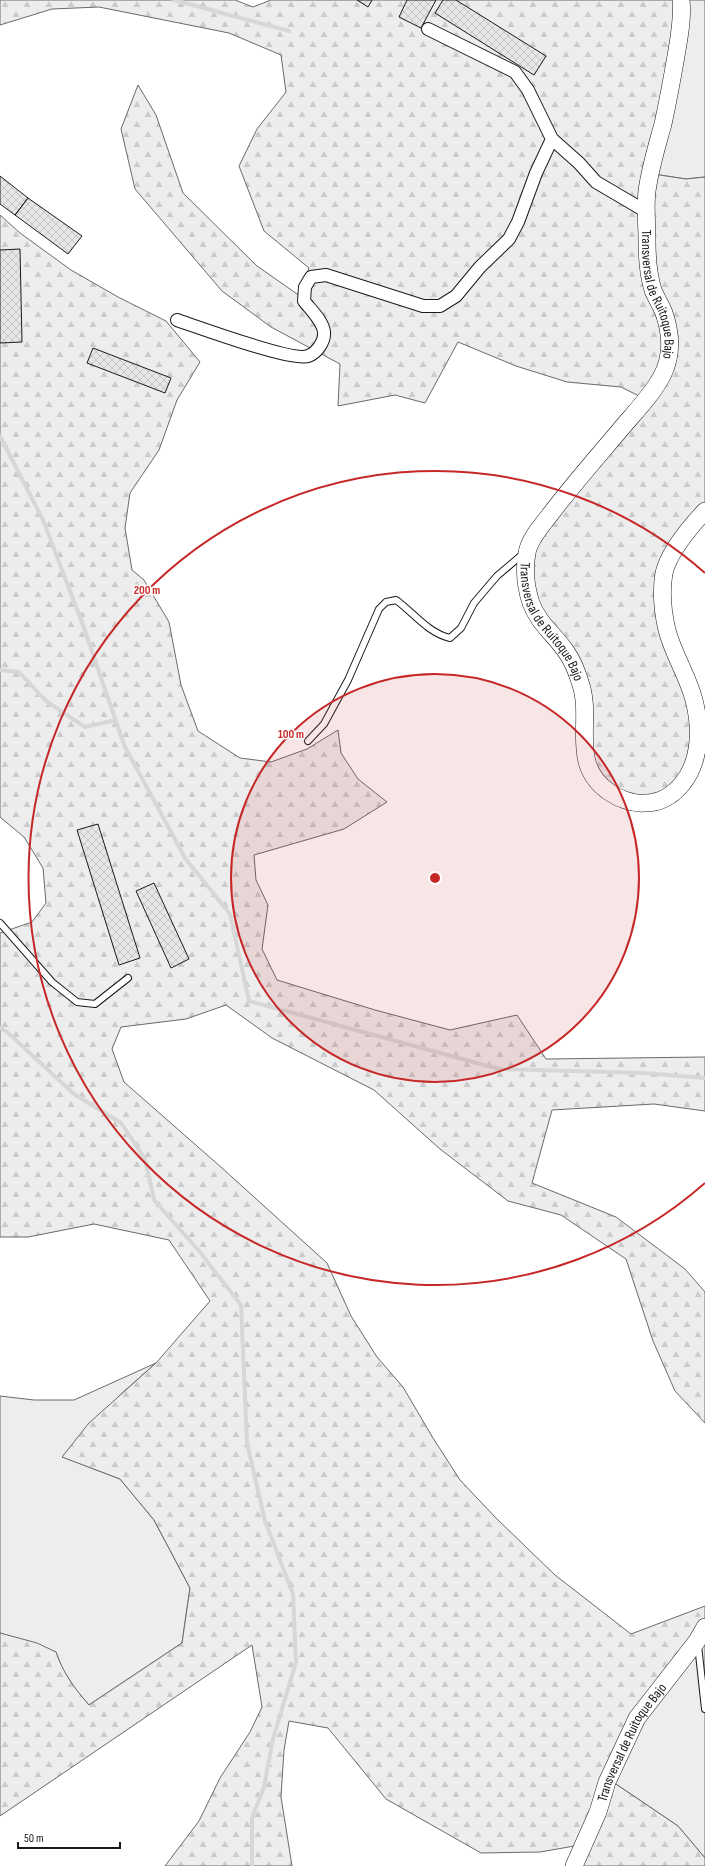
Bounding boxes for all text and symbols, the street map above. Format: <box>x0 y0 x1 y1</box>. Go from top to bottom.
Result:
street label: Transversal de Ruitoque Bajo <box>638 230 678 361</box>
street label: Transversal de Ruitoque Bajo <box>517 562 587 683</box>
text: 200 m <box>134 583 160 598</box>
text: 100 m <box>278 727 304 742</box>
centre of rings <box>428 871 442 885</box>
street label: Transversal de Ruitoque Bajo <box>594 1679 670 1804</box>
scale bar <box>18 1824 120 1850</box>
text: 50 m <box>24 1831 44 1846</box>

